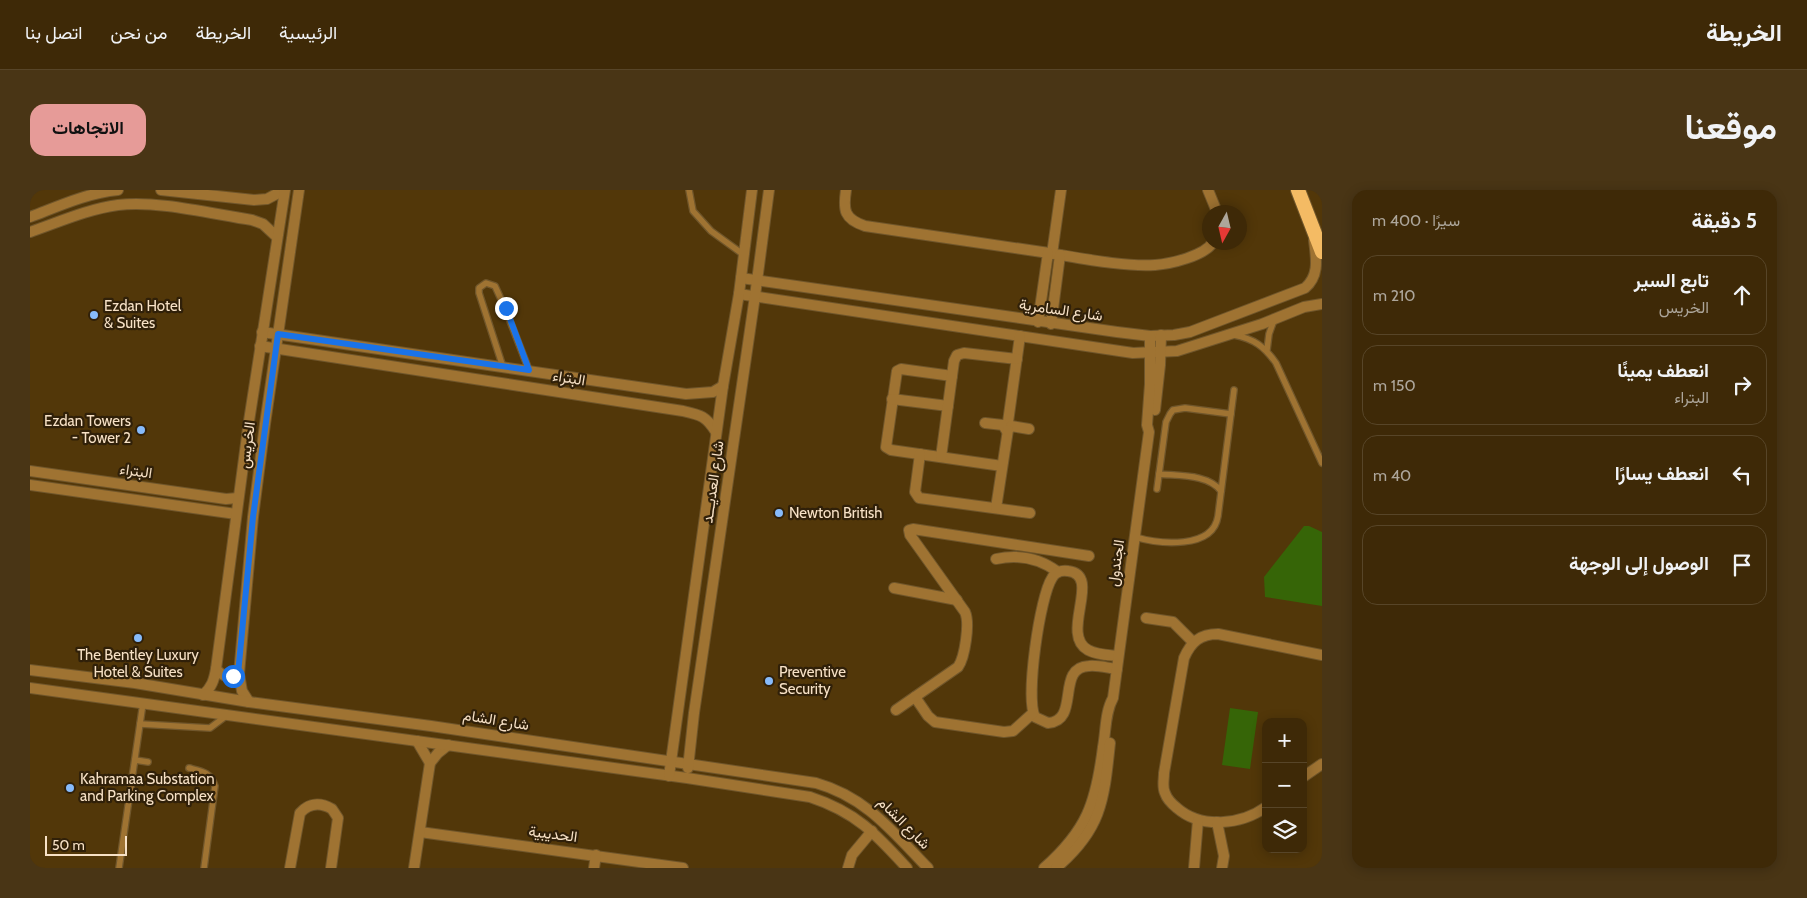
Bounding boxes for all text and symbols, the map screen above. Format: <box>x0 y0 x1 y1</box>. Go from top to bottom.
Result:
text: الخريطة <box>1706 18 1782 47</box>
text: اتصل بنا <box>25 22 82 44</box>
text: من نحن <box>110 22 167 44</box>
text: الخريطة <box>195 22 251 44</box>
text: الرئيسية <box>279 22 337 44</box>
button: الاتجاهات <box>30 104 146 156</box>
text: موقعنا <box>1684 105 1777 148</box>
north arrow <box>1202 205 1247 250</box>
text: 5 دقيقة <box>1691 208 1757 233</box>
text: سيرًا · 400 m <box>1372 211 1460 230</box>
text: تابع السير <box>1634 269 1709 292</box>
icon: ahead <box>1728 281 1756 309</box>
text: 210 m <box>1373 286 1415 305</box>
street label: شارع السامرية <box>1018 295 1104 327</box>
place label: Ezdan Hotel & Suites <box>104 297 182 332</box>
route end <box>495 297 518 320</box>
text: الخريس <box>1659 298 1709 317</box>
marker: Ezdan Hotel & Suites <box>88 309 100 321</box>
text: انعطف يمينًا <box>1617 359 1709 382</box>
street label: البتراء <box>551 367 587 389</box>
icon: right <box>1728 371 1756 399</box>
text: 150 m <box>1373 376 1416 395</box>
text: البتراء <box>1674 388 1709 407</box>
place label: Ezdan Towers - Tower 2 <box>44 412 131 447</box>
street label: الخريس <box>235 421 260 470</box>
marker: Ezdan Towers - Tower 2 <box>135 424 147 436</box>
street label: شارع العديـــد <box>698 439 730 525</box>
street label: البتراء <box>119 460 153 482</box>
icon: left <box>1728 461 1756 489</box>
text: انعطف يسارًا <box>1615 462 1709 485</box>
text: 40 m <box>1373 466 1411 485</box>
place label: Newton British <box>789 504 882 522</box>
marker: Newton British <box>773 507 785 519</box>
street label: الجندول <box>1104 538 1128 588</box>
icon: arrive <box>1728 551 1756 579</box>
text: الوصول إلى الوجهة <box>1569 552 1709 575</box>
marker: The Bentley Luxury Hotel & Suites <box>132 632 144 644</box>
place label: The Bentley Luxury Hotel & Suites <box>77 646 199 681</box>
place label: Preventive Security <box>779 663 846 698</box>
route start <box>222 665 245 688</box>
marker: Preventive Security <box>763 675 775 687</box>
street label: شارع الشام <box>461 706 531 736</box>
map controls <box>1262 718 1307 853</box>
button: + <box>1262 718 1307 763</box>
button: − <box>1262 763 1307 808</box>
place label: Kahramaa Substation and Parking Complex <box>80 770 215 805</box>
marker: Kahramaa Substation and Parking Complex <box>64 782 76 794</box>
street label: شارع الشام <box>873 793 934 855</box>
button: layers <box>1262 808 1307 853</box>
street label: الحديبية <box>528 822 578 846</box>
scale bar <box>45 833 128 856</box>
text: 50 m <box>52 836 85 854</box>

